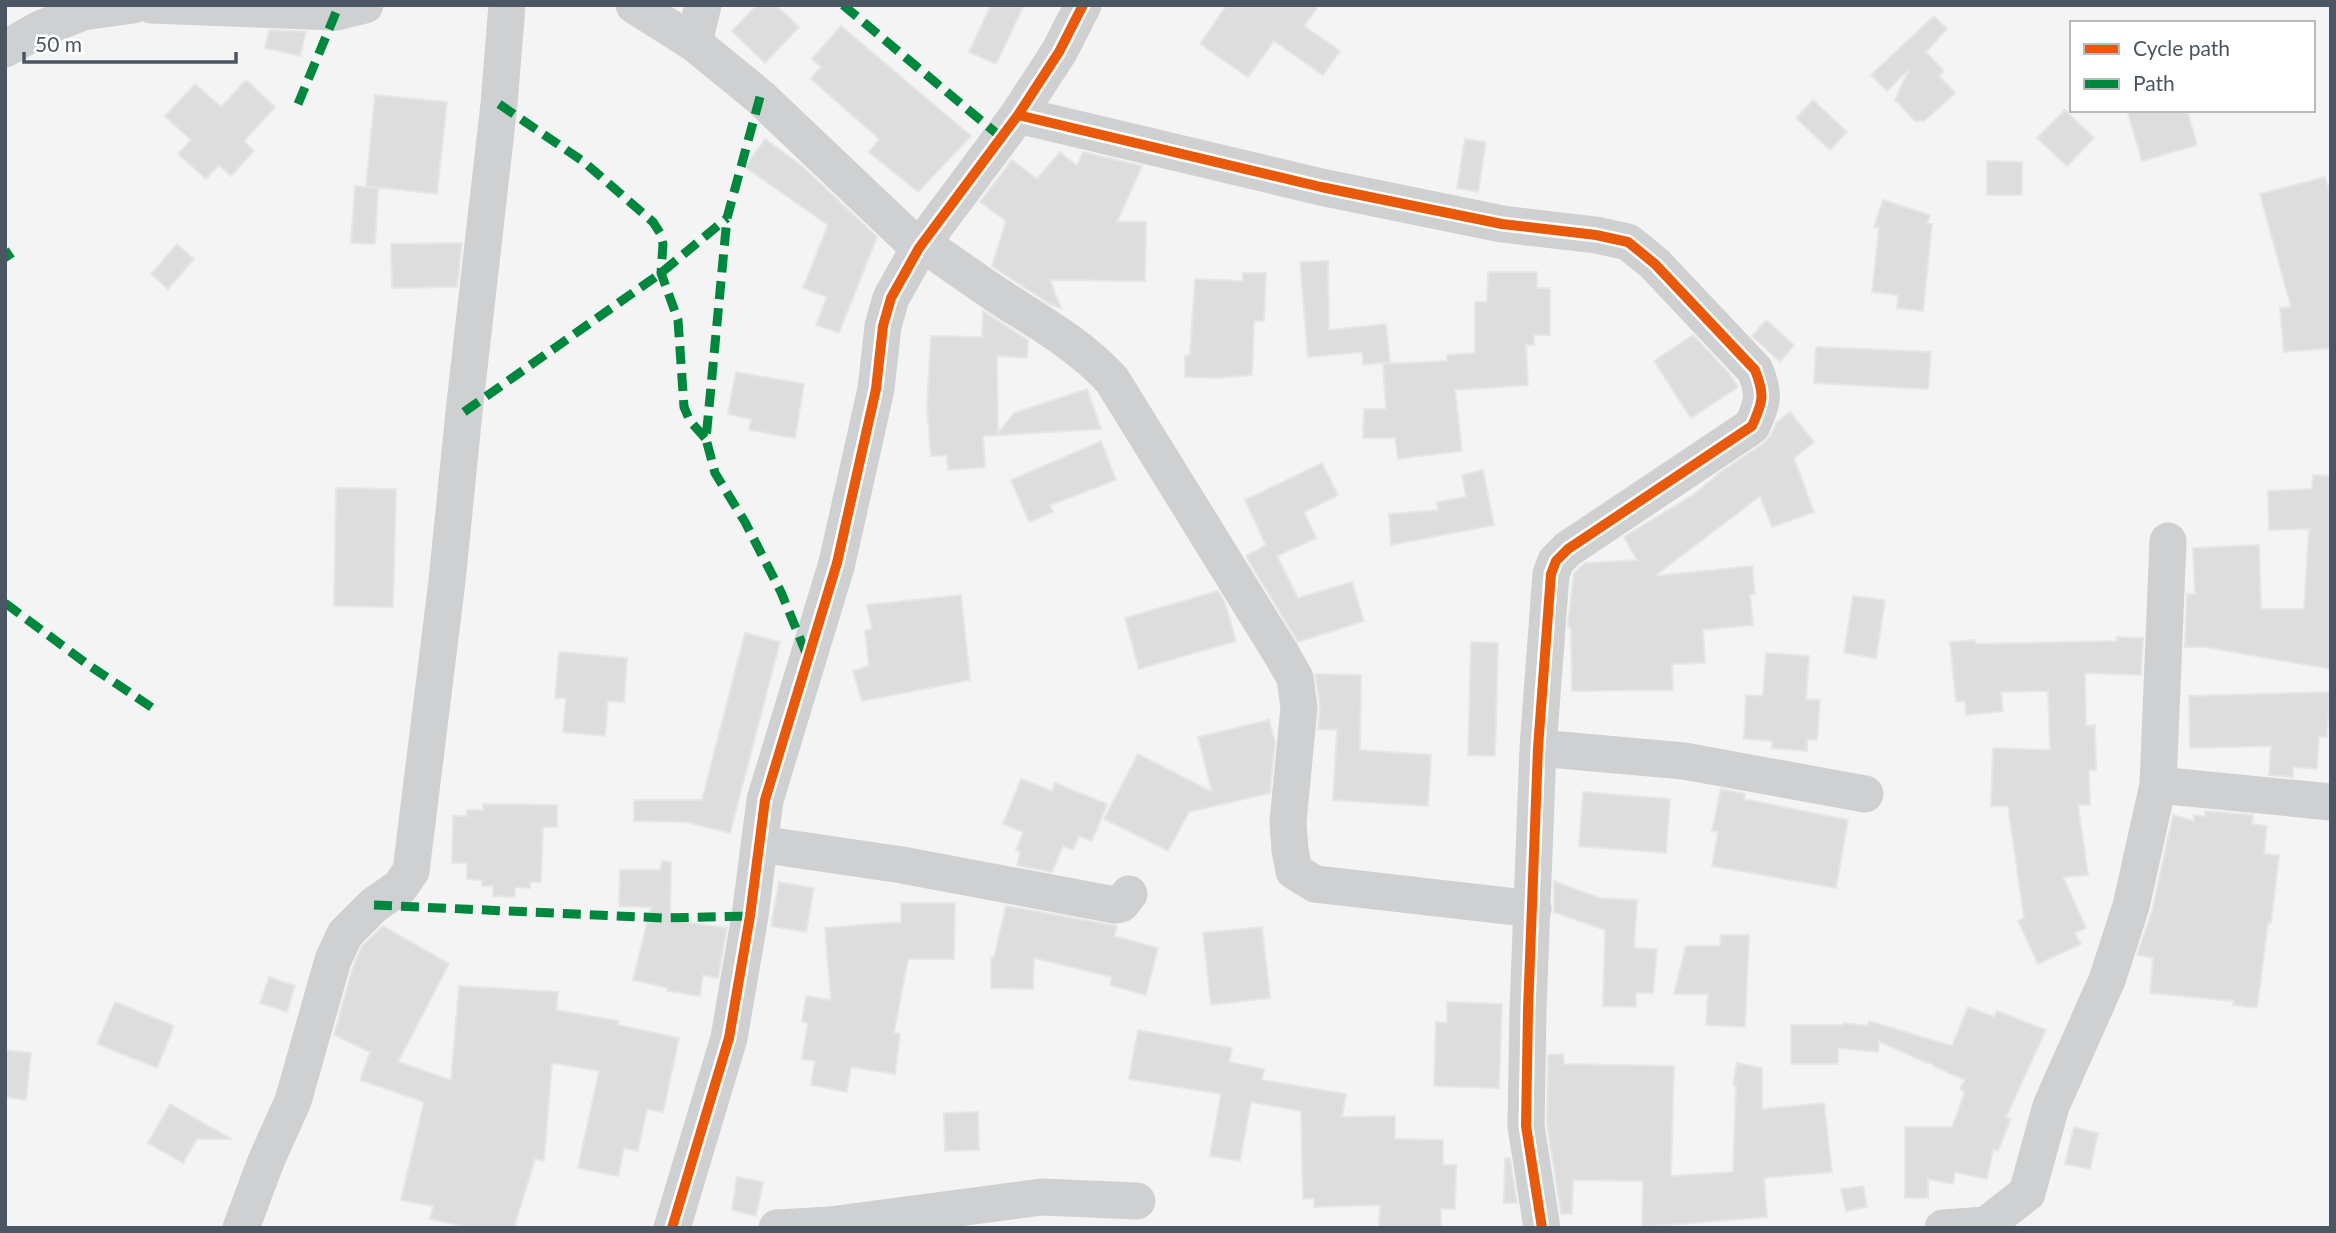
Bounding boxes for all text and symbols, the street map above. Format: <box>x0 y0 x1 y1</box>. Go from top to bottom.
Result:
scale bar <box>24 21 236 65</box>
legend <box>2070 21 2315 112</box>
text: 50 m <box>35 31 82 56</box>
text: Cycle path <box>2133 35 2230 60</box>
text: Path <box>2133 70 2175 95</box>

